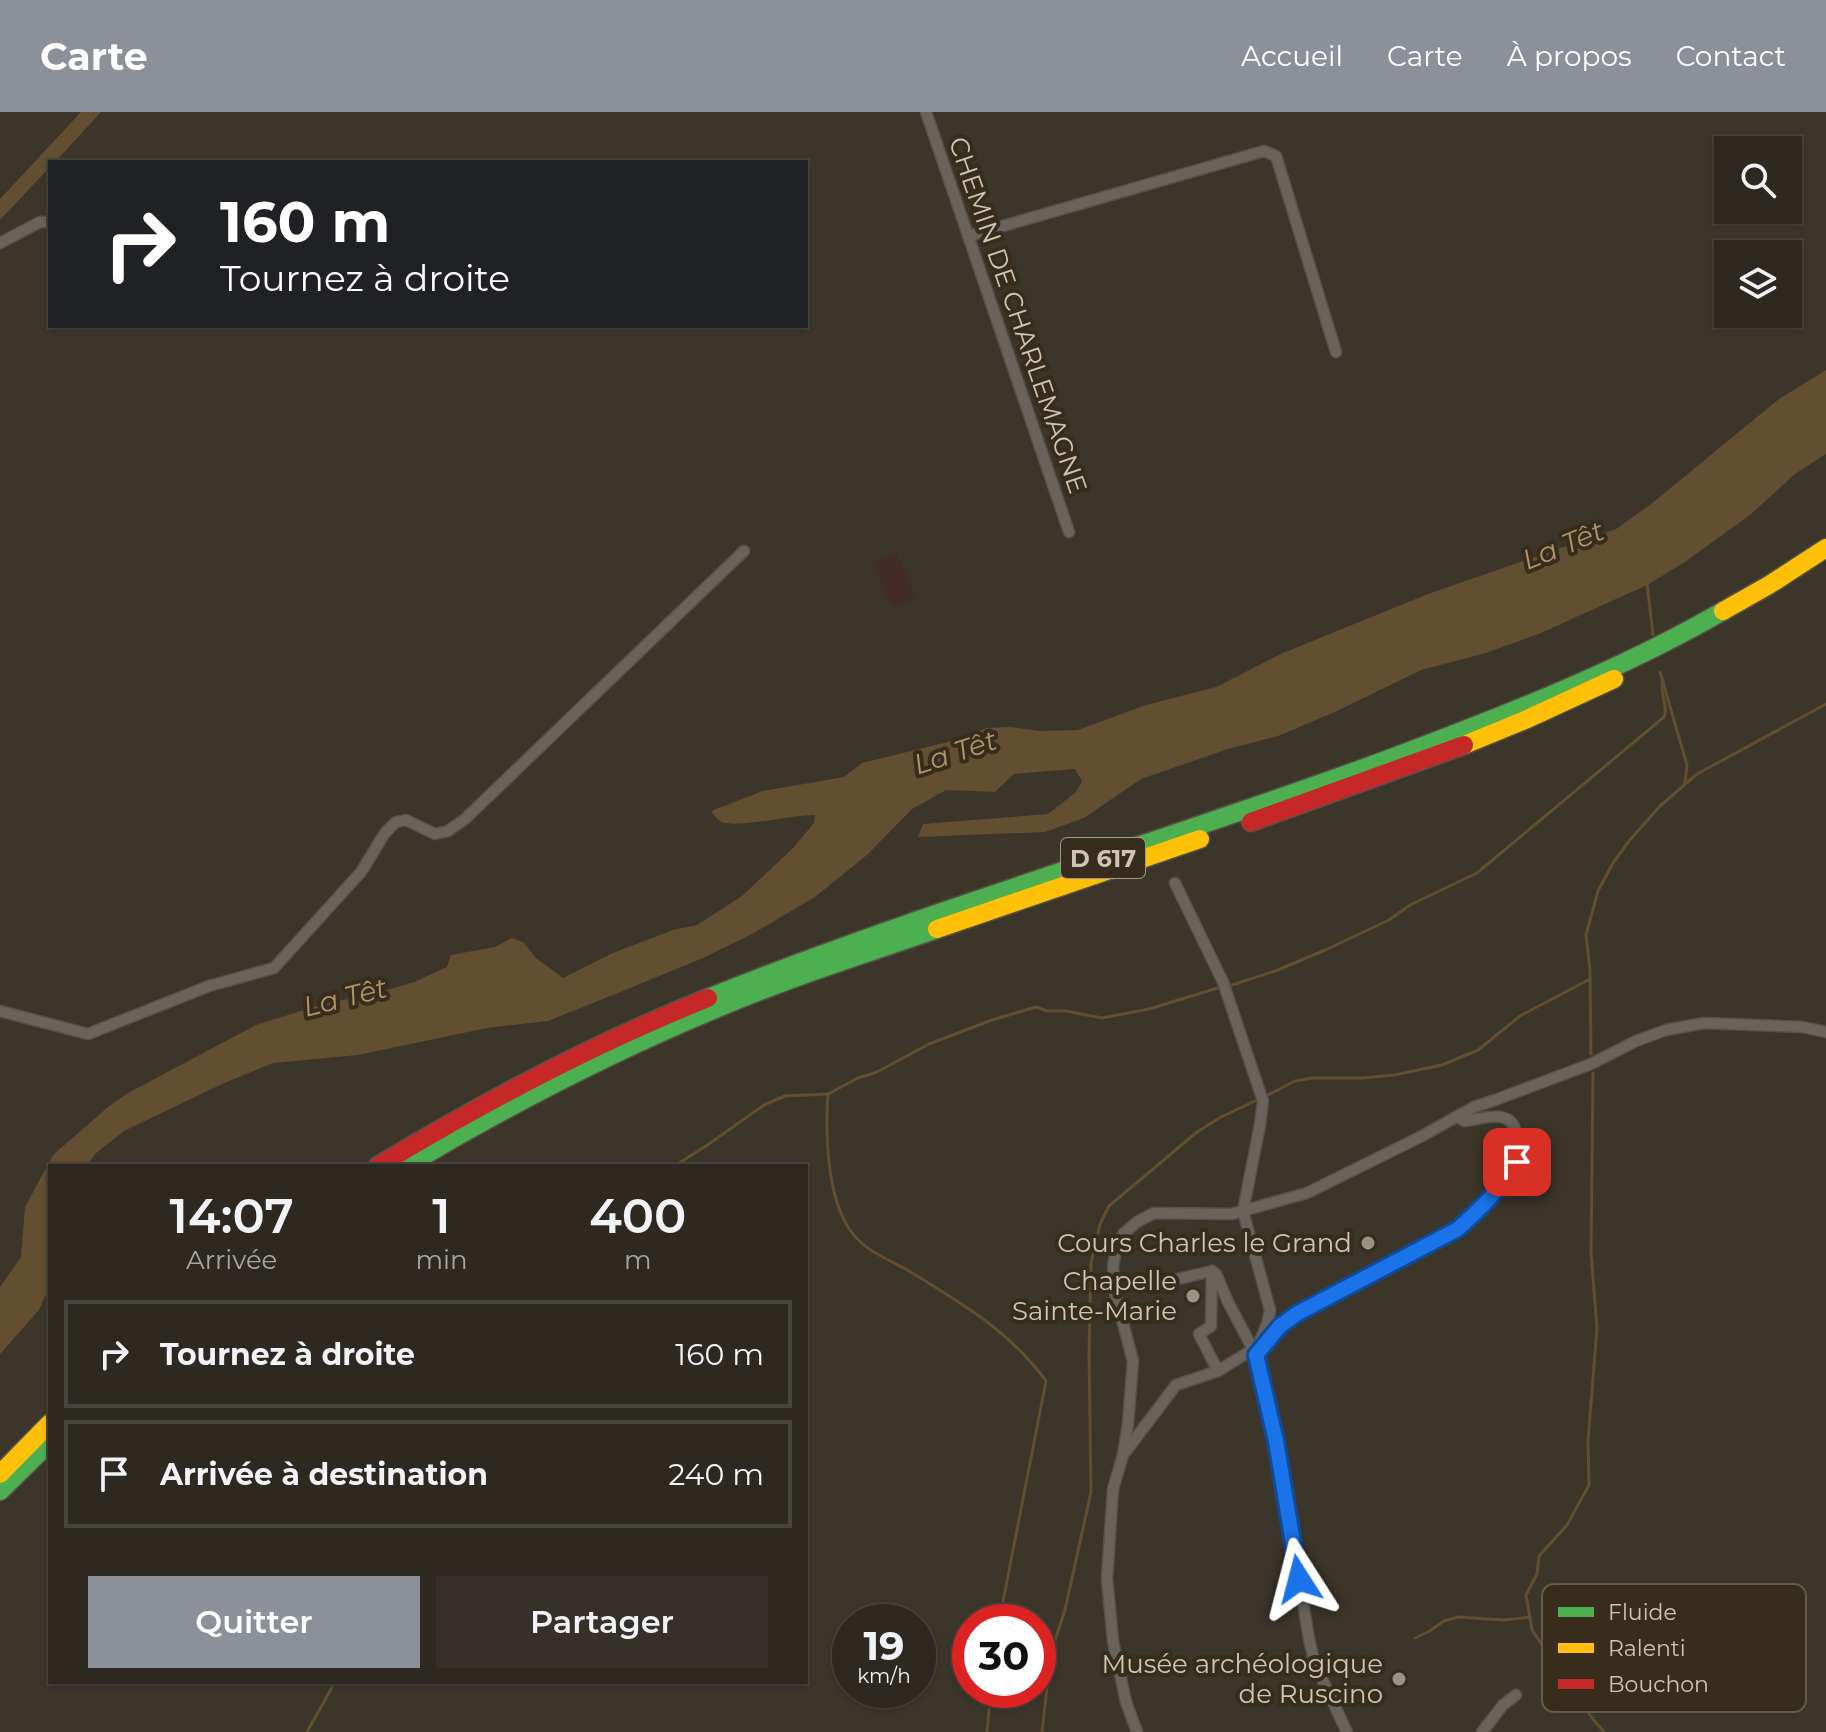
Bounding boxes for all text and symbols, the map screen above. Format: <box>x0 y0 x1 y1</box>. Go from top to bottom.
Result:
text: Carte <box>40 33 148 80</box>
text: Accueil <box>1241 39 1343 73</box>
text: Carte <box>1387 39 1463 73</box>
text: À propos <box>1507 39 1632 73</box>
text: Contact <box>1676 39 1786 73</box>
street label: CHEMIN DE CHARLEMAGNE <box>942 133 1094 497</box>
map controls <box>1714 136 1802 328</box>
button: search <box>1714 136 1802 224</box>
text: 160 m <box>220 188 390 256</box>
icon: right <box>88 192 192 296</box>
button: layers <box>1714 240 1802 328</box>
text: Tournez à droite <box>220 256 510 300</box>
water label: La Têt <box>1517 513 1610 577</box>
water label: La Têt <box>909 722 1001 781</box>
road number: D 617 <box>1061 838 1145 878</box>
water label: La Têt <box>299 970 391 1024</box>
pin <box>1483 1128 1551 1196</box>
icon: arrive <box>1495 1140 1539 1184</box>
text: 14:07 <box>170 1187 294 1245</box>
text: 1 <box>432 1187 451 1245</box>
text: 400 <box>589 1187 686 1245</box>
place label: Cours Charles le Grand <box>1057 1227 1352 1259</box>
marker: Cours Charles le Grand <box>1359 1234 1377 1252</box>
text: Arrivée <box>186 1244 277 1276</box>
text: min <box>415 1244 468 1276</box>
text: m <box>624 1244 652 1276</box>
place label: Chapelle Sainte-Marie <box>1012 1265 1177 1327</box>
marker: Chapelle Sainte-Marie <box>1184 1287 1202 1305</box>
icon: right <box>92 1332 136 1376</box>
text: Tournez à droite <box>160 1336 415 1373</box>
text: 160 m <box>675 1336 764 1373</box>
icon: arrive <box>92 1452 136 1496</box>
text: Arrivée à destination <box>160 1456 488 1493</box>
text: 240 m <box>668 1456 764 1493</box>
position arrow <box>1257 1537 1341 1621</box>
button: Quitter <box>88 1576 420 1668</box>
button: Partager <box>436 1576 768 1668</box>
legend <box>1542 1584 1806 1712</box>
text: Fluide <box>1608 1599 1677 1626</box>
speed limit sign: 30 <box>952 1604 1056 1708</box>
text: 19 <box>863 1621 905 1670</box>
text: Ralenti <box>1608 1635 1686 1662</box>
place label: Musée archéologique de Ruscino <box>1101 1648 1383 1710</box>
text: km/h <box>857 1664 911 1688</box>
marker: Musée archéologique de Ruscino <box>1390 1670 1408 1688</box>
text: Bouchon <box>1608 1671 1709 1698</box>

